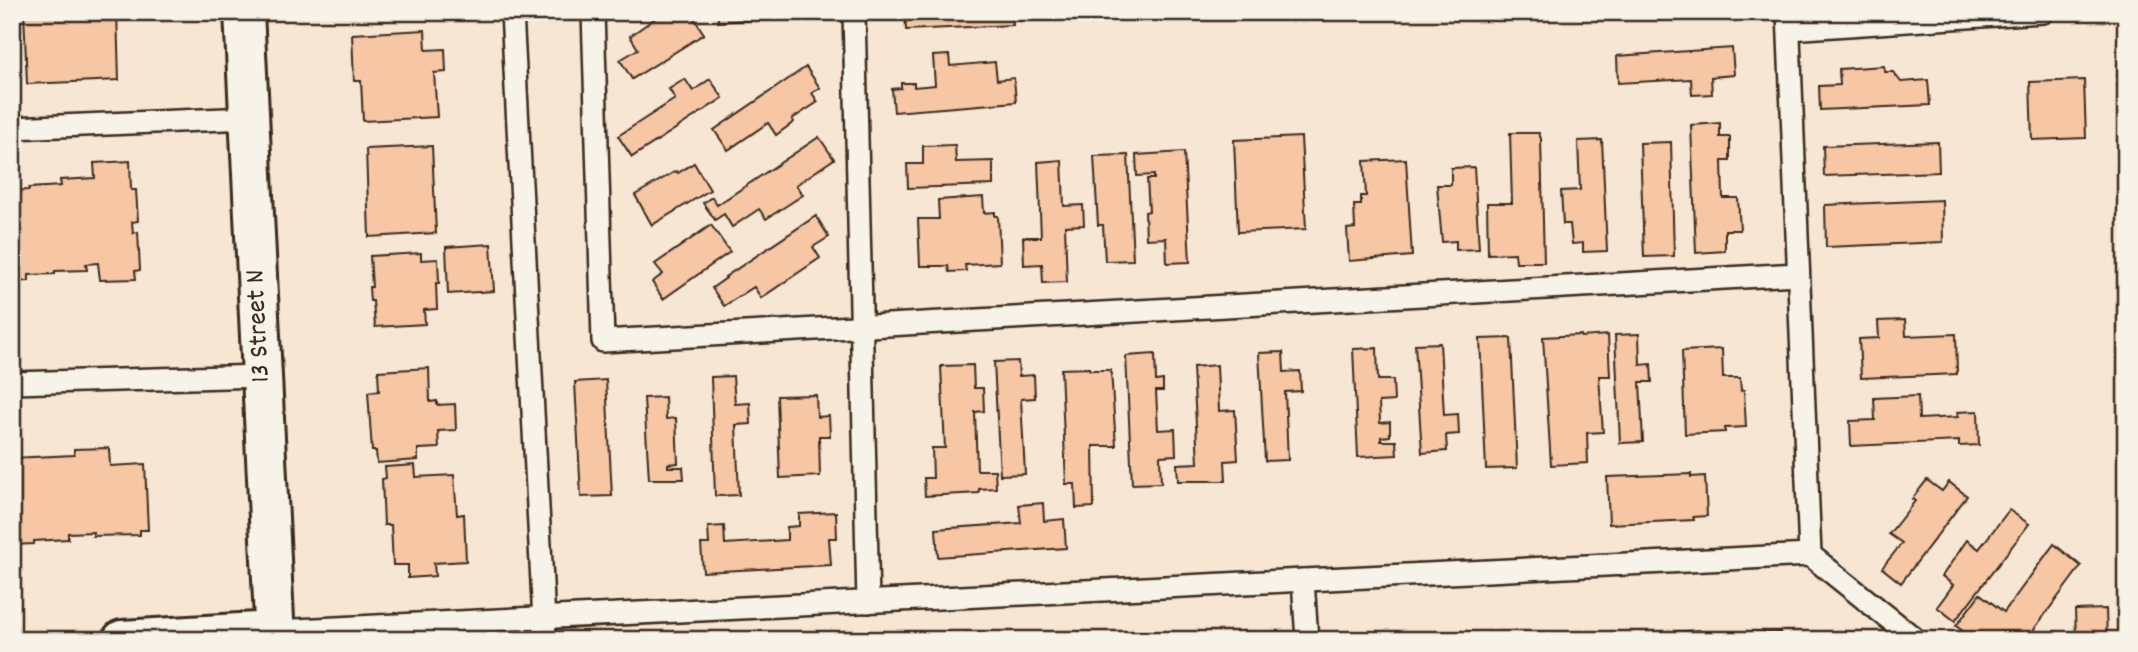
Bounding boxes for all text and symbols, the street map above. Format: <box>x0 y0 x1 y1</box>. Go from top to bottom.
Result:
street label: 13 Street N <box>237 268 283 384</box>

